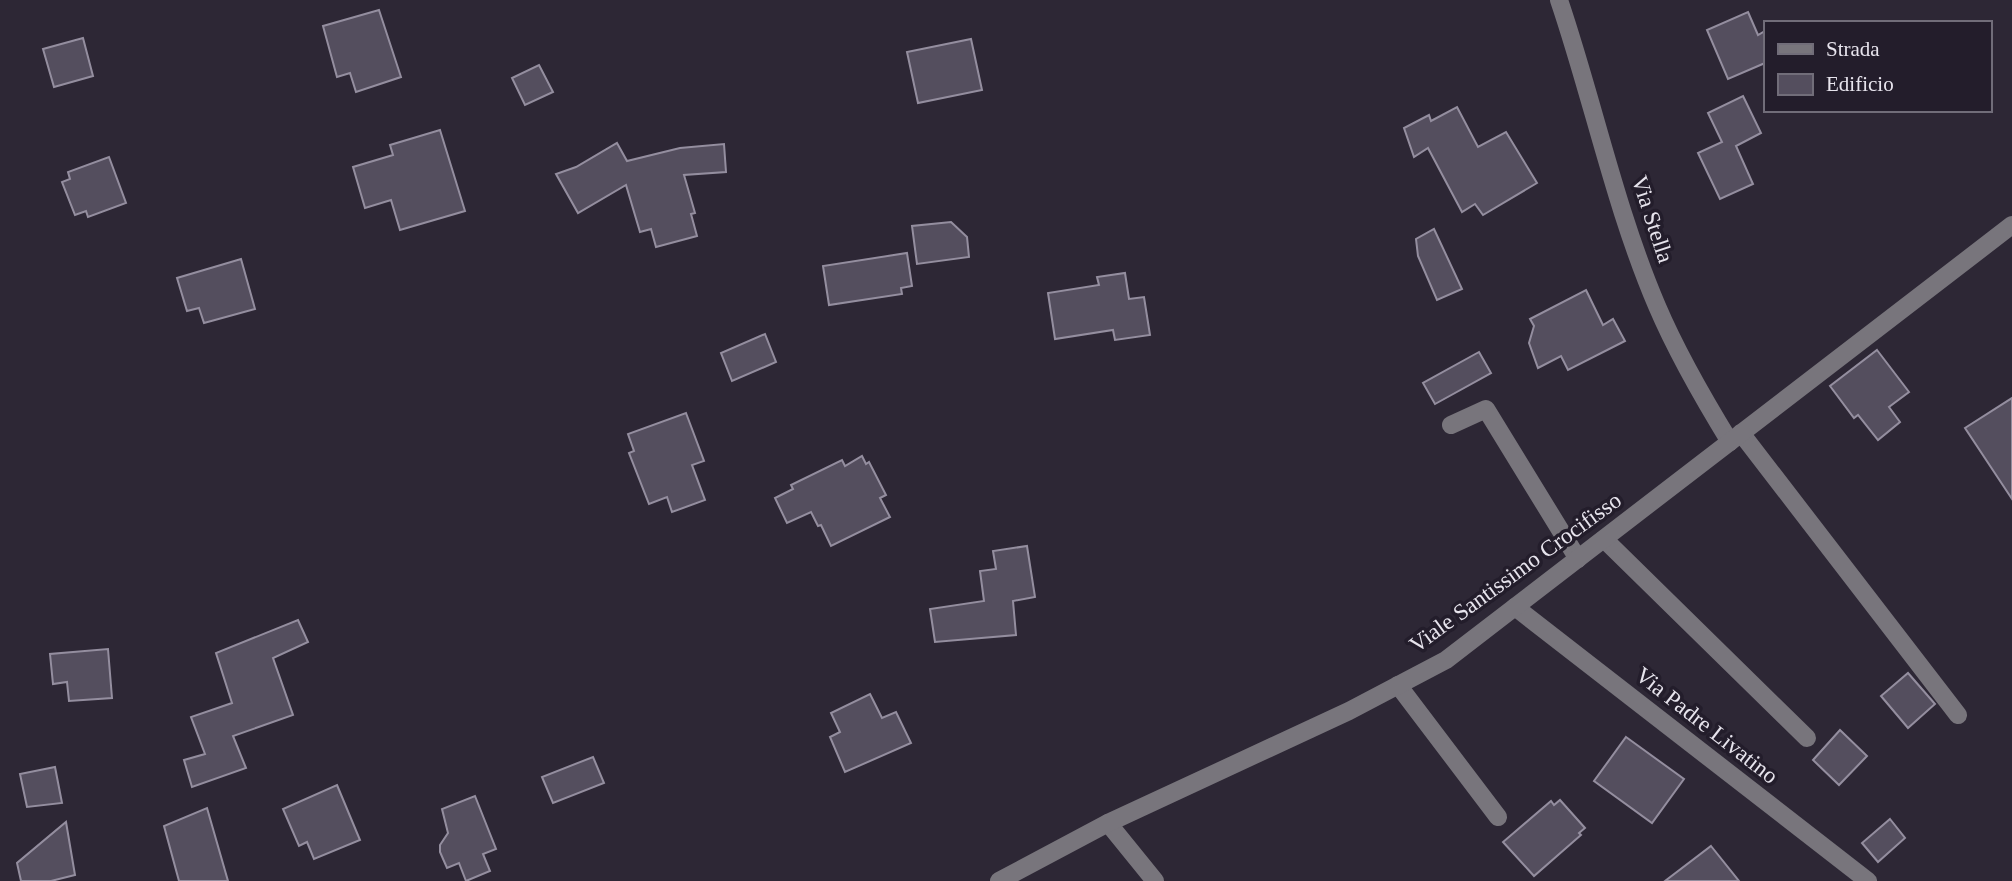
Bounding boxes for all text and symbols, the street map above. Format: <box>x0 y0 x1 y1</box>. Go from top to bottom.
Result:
legend <box>1764 21 1991 112</box>
text: Strada <box>1826 37 1880 61</box>
text: Edificio <box>1826 72 1894 96</box>
street label: Via Stella <box>1627 173 1678 266</box>
street label: Viale Santissimo Crocifisso <box>1405 487 1626 658</box>
street label: Via Padre Livatino <box>1631 662 1783 789</box>

